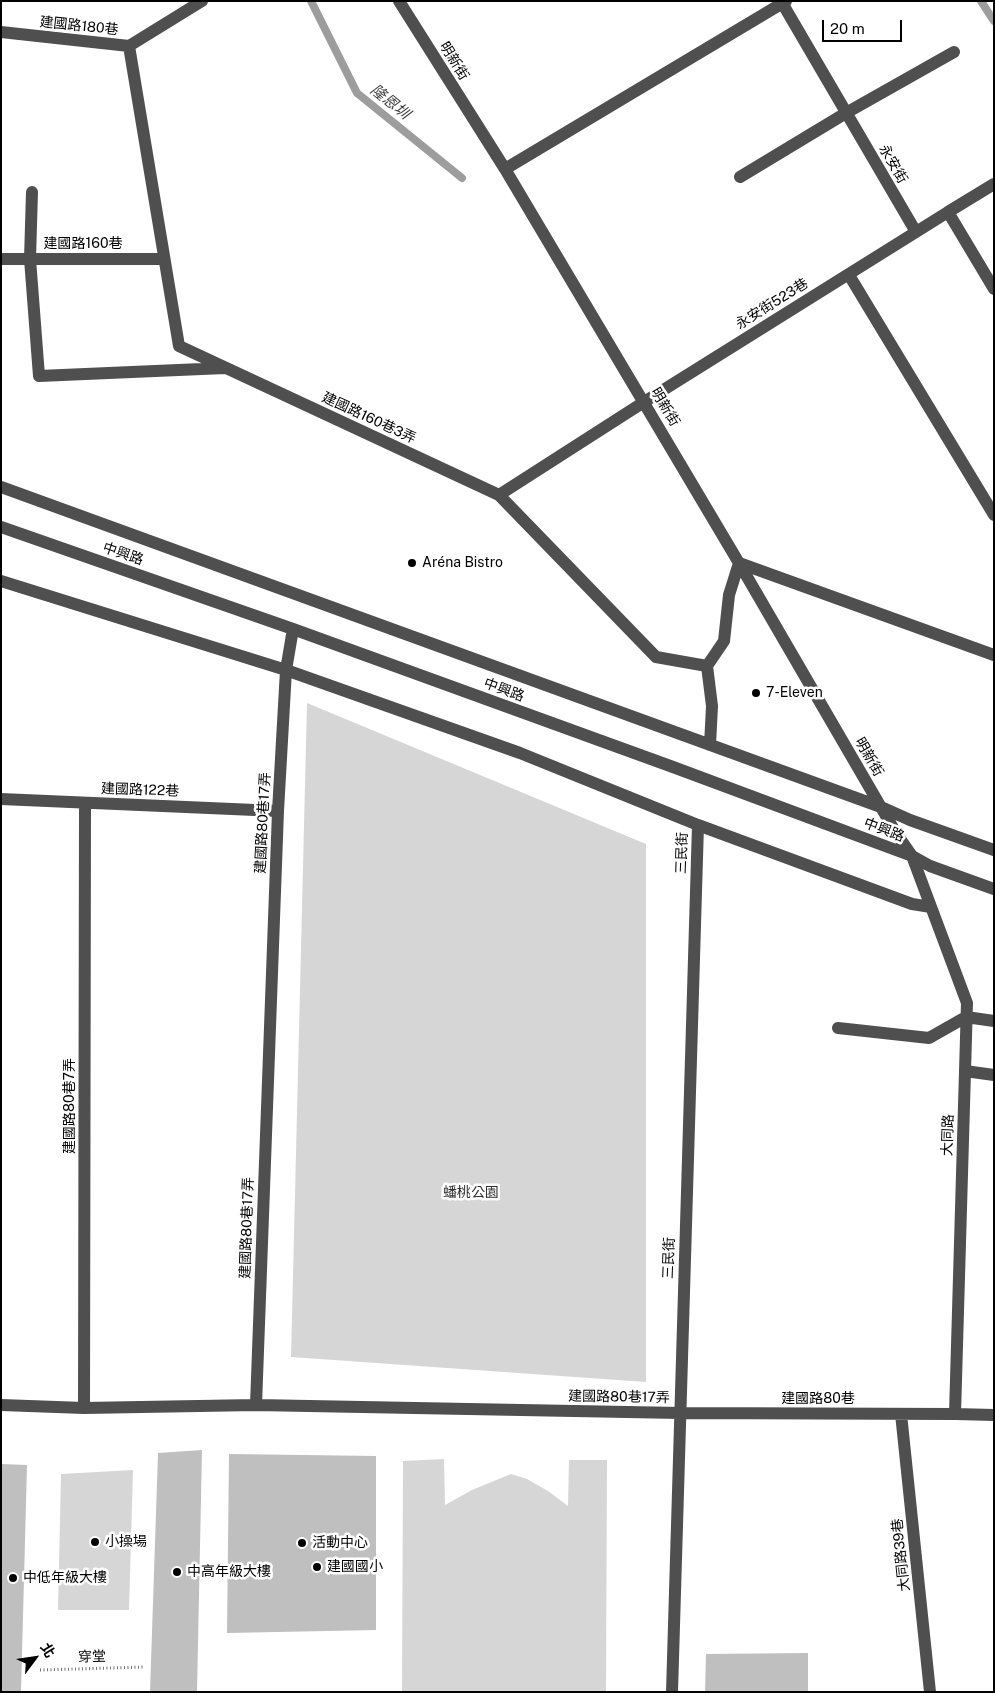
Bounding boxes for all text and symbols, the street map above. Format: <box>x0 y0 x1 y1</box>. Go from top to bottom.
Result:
scale bar <box>825 10 905 42</box>
street label: 建國路180巷 <box>39 14 119 38</box>
text: 20 m <box>830 20 865 37</box>
street label: 明新街 <box>436 39 472 83</box>
water label: 隆恩圳 <box>367 81 413 123</box>
street label: 永安街 <box>875 142 911 186</box>
street label: 建國路160巷 <box>44 236 122 252</box>
street label: 永安街523巷 <box>733 275 811 333</box>
street label: 明新街 <box>647 385 683 429</box>
street label: 建國路160巷3弄 <box>319 389 419 447</box>
street label: 中興路 <box>100 539 146 569</box>
place label: Aréna Bistro <box>422 555 503 571</box>
marker: Aréna Bistro <box>406 557 418 569</box>
street label: 中興路 <box>481 675 527 705</box>
place label: 7-Eleven <box>766 685 823 701</box>
marker: 7-Eleven <box>750 687 762 699</box>
street label: 明新街 <box>851 735 887 779</box>
street label: 建國路80巷17弄 <box>252 772 274 874</box>
street label: 建國路122巷 <box>101 780 179 800</box>
street label: 中興路 <box>861 815 907 845</box>
street label: 三民街 <box>673 832 691 874</box>
street label: 建國路80巷7弄 <box>62 1058 78 1154</box>
street label: 大同路 <box>939 1114 957 1156</box>
street label: 建國路80巷17弄 <box>237 1177 257 1279</box>
park label: 蟠桃公園 <box>443 1185 499 1201</box>
street label: 三民街 <box>660 1237 678 1279</box>
street label: 建國路80巷17弄 <box>568 1388 670 1406</box>
street label: 建國路80巷 <box>781 1391 855 1407</box>
street label: 大同路39巷 <box>889 1518 913 1592</box>
place label: 小操場 <box>105 1534 147 1550</box>
place label: 活動中心 <box>312 1535 368 1551</box>
marker: 小操場 <box>89 1536 101 1548</box>
marker: 活動中心 <box>296 1537 308 1549</box>
place label: 建國國小 <box>327 1559 383 1575</box>
marker: 建國國小 <box>311 1561 323 1573</box>
place label: 中高年級大樓 <box>187 1564 271 1580</box>
marker: 中高年級大樓 <box>171 1566 183 1578</box>
place label: 中低年級大樓 <box>23 1570 107 1586</box>
marker: 中低年級大樓 <box>7 1572 19 1584</box>
north arrow <box>10 1633 60 1683</box>
text: 北 <box>37 1640 58 1660</box>
street label: 穿堂 <box>78 1648 106 1666</box>

